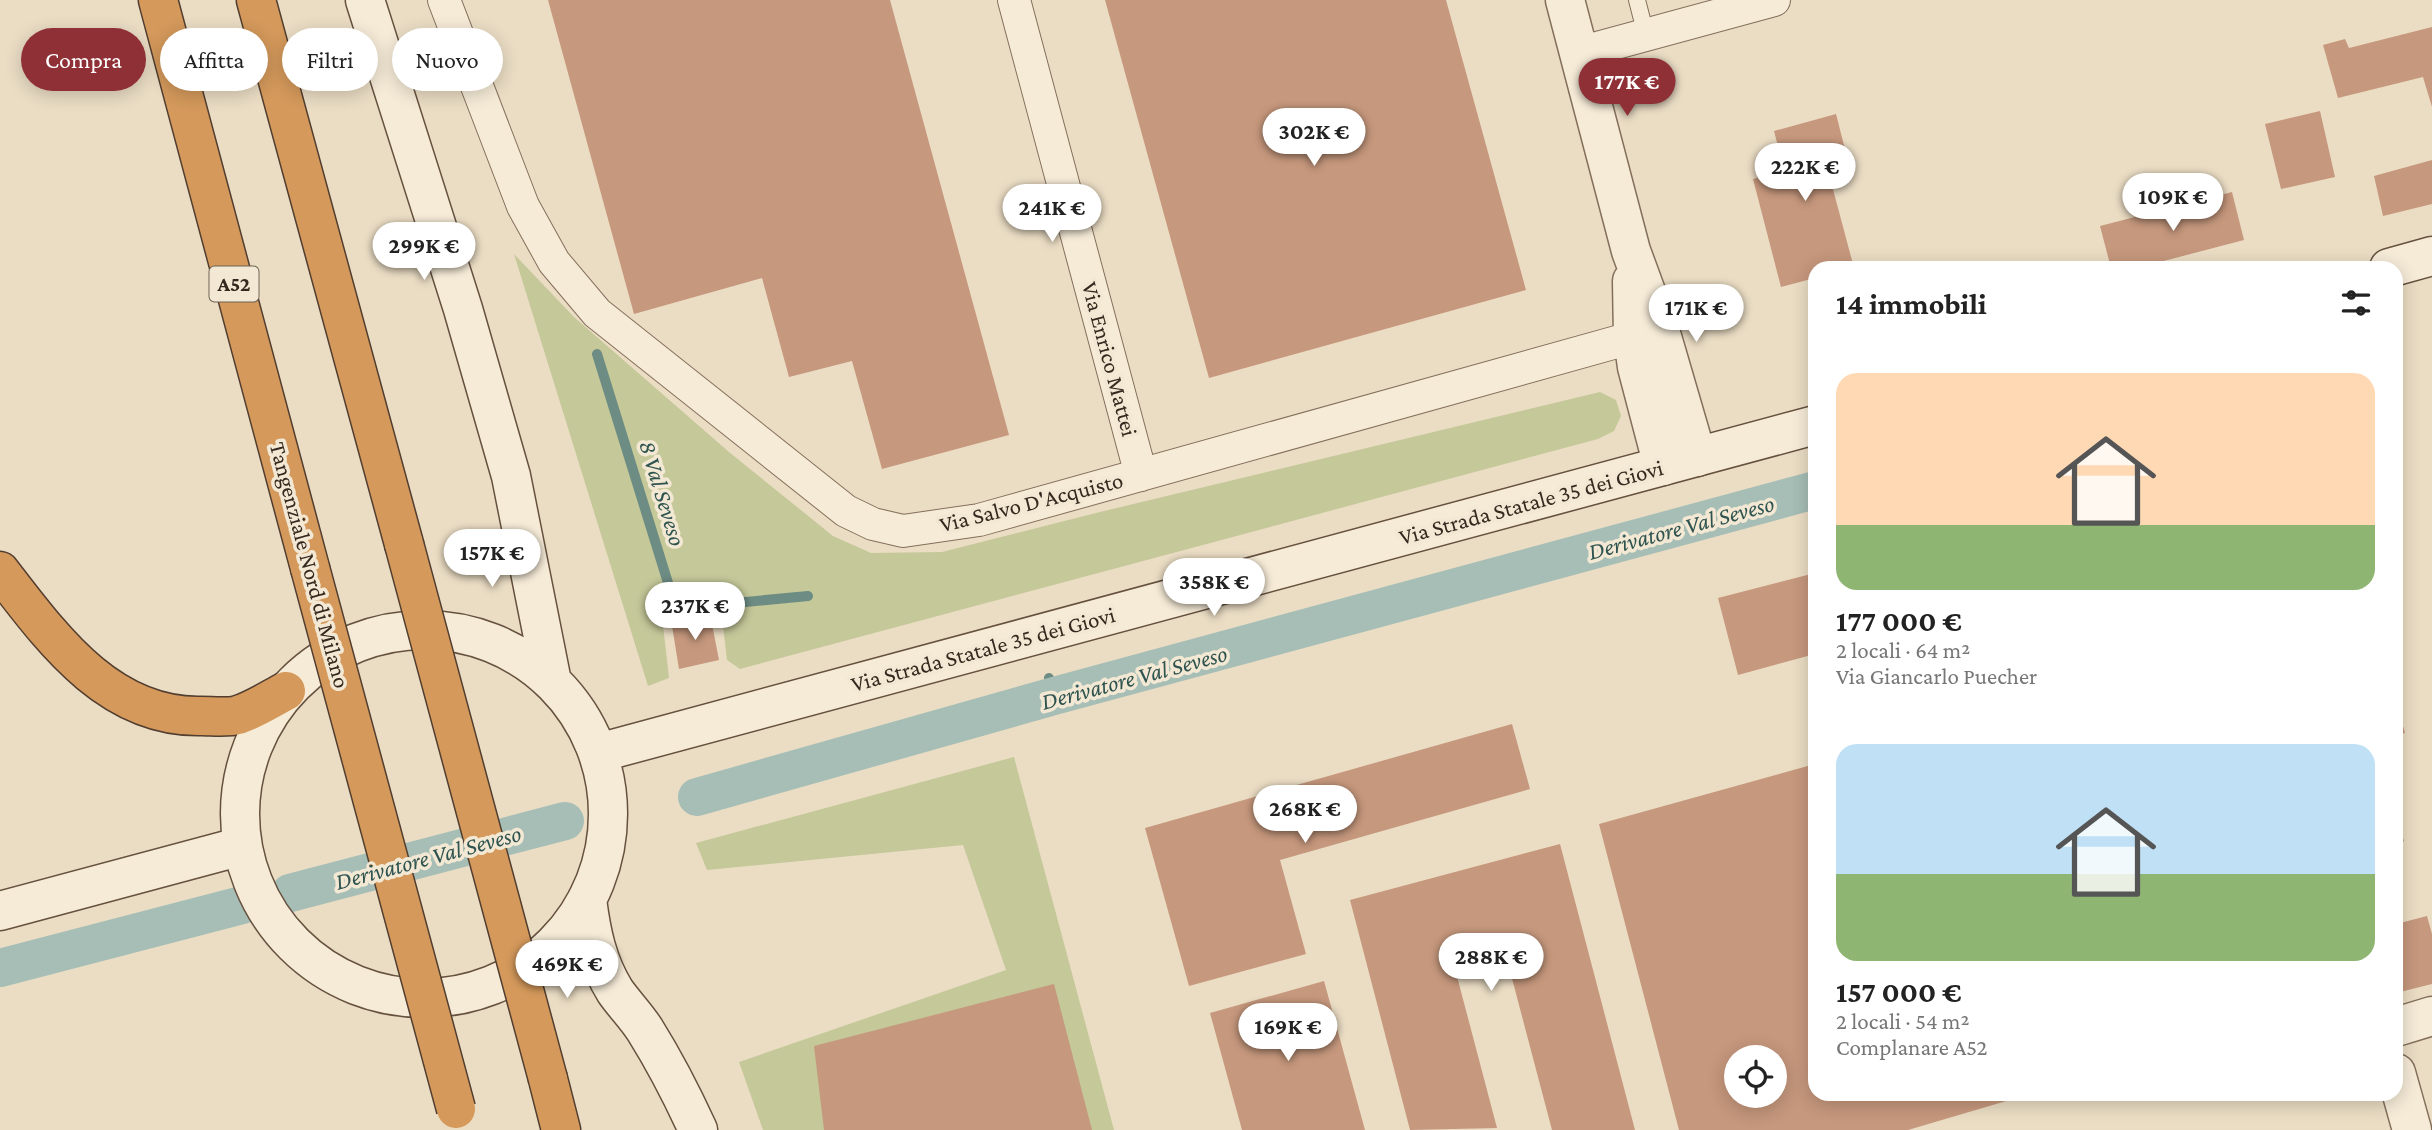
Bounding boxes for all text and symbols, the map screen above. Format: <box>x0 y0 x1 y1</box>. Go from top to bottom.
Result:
chip: Compra <box>21 28 146 91</box>
chip: Affitta <box>160 28 268 91</box>
chip: Filtri <box>282 28 378 91</box>
chip: Nuovo <box>392 28 503 91</box>
pin: 177K € <box>1570 58 1684 118</box>
text: 177K € <box>1595 68 1659 94</box>
pin: 302K € <box>1257 108 1371 168</box>
text: 302K € <box>1279 118 1349 144</box>
pin: 222K € <box>1748 144 1862 203</box>
text: 222K € <box>1771 153 1839 179</box>
pin: 109K € <box>2116 174 2230 233</box>
text: 109K € <box>2138 183 2208 209</box>
pin: 241K € <box>995 184 1109 244</box>
text: 241K € <box>1019 194 1085 220</box>
pin: 299K € <box>367 222 481 282</box>
text: 299K € <box>389 232 459 258</box>
road number: A52 <box>210 266 258 302</box>
street label: Via Enrico Mattei <box>1077 279 1143 439</box>
pin: 171K € <box>1639 284 1753 344</box>
icon: filters <box>2337 284 2375 322</box>
text: 14 immobili <box>1836 287 1987 320</box>
text: 171K € <box>1665 294 1727 320</box>
icon: home <box>2043 418 2169 544</box>
water label: 8 Val Seveso <box>634 437 692 549</box>
street label: Tangenziale Nord di Milano <box>265 439 355 691</box>
street label: Via Strada Statale 35 dei Giovi <box>1396 454 1666 550</box>
street label: Via Salvo D'Acquisto <box>937 467 1125 537</box>
water label: Derivatore Val Seveso <box>1585 489 1777 565</box>
pin: 157K € <box>435 530 549 589</box>
text: 157K € <box>460 539 524 565</box>
pin: 358K € <box>1157 558 1271 618</box>
text: 358K € <box>1179 568 1249 594</box>
pin: 237K € <box>638 582 752 642</box>
text: 237K € <box>661 592 729 618</box>
street label: Via Strada Statale 35 dei Giovi <box>848 601 1118 697</box>
text: 177 000 € <box>1836 604 1962 637</box>
text: 2 locali · 64 m² <box>1836 637 1970 663</box>
water label: Derivatore Val Seveso <box>1038 639 1230 715</box>
text: Via Giancarlo Puecher <box>1836 663 2037 689</box>
pin: 268K € <box>1248 786 1362 845</box>
icon: home <box>2043 789 2169 915</box>
text: 268K € <box>1269 795 1341 821</box>
water label: Derivatore Val Seveso <box>332 819 524 895</box>
pin: 288K € <box>1434 934 1548 993</box>
pin: 469K € <box>510 940 624 1000</box>
text: 288K € <box>1455 943 1527 969</box>
text: 469K € <box>531 950 603 976</box>
text: 157 000 € <box>1836 975 1962 1008</box>
pin: 169K € <box>1231 1004 1345 1063</box>
text: 2 locali · 54 m² <box>1836 1008 1970 1034</box>
text: 169K € <box>1254 1013 1322 1039</box>
text: Complanare A52 <box>1836 1034 1988 1060</box>
map controls <box>1724 1045 1787 1108</box>
button: locate <box>1724 1045 1787 1108</box>

